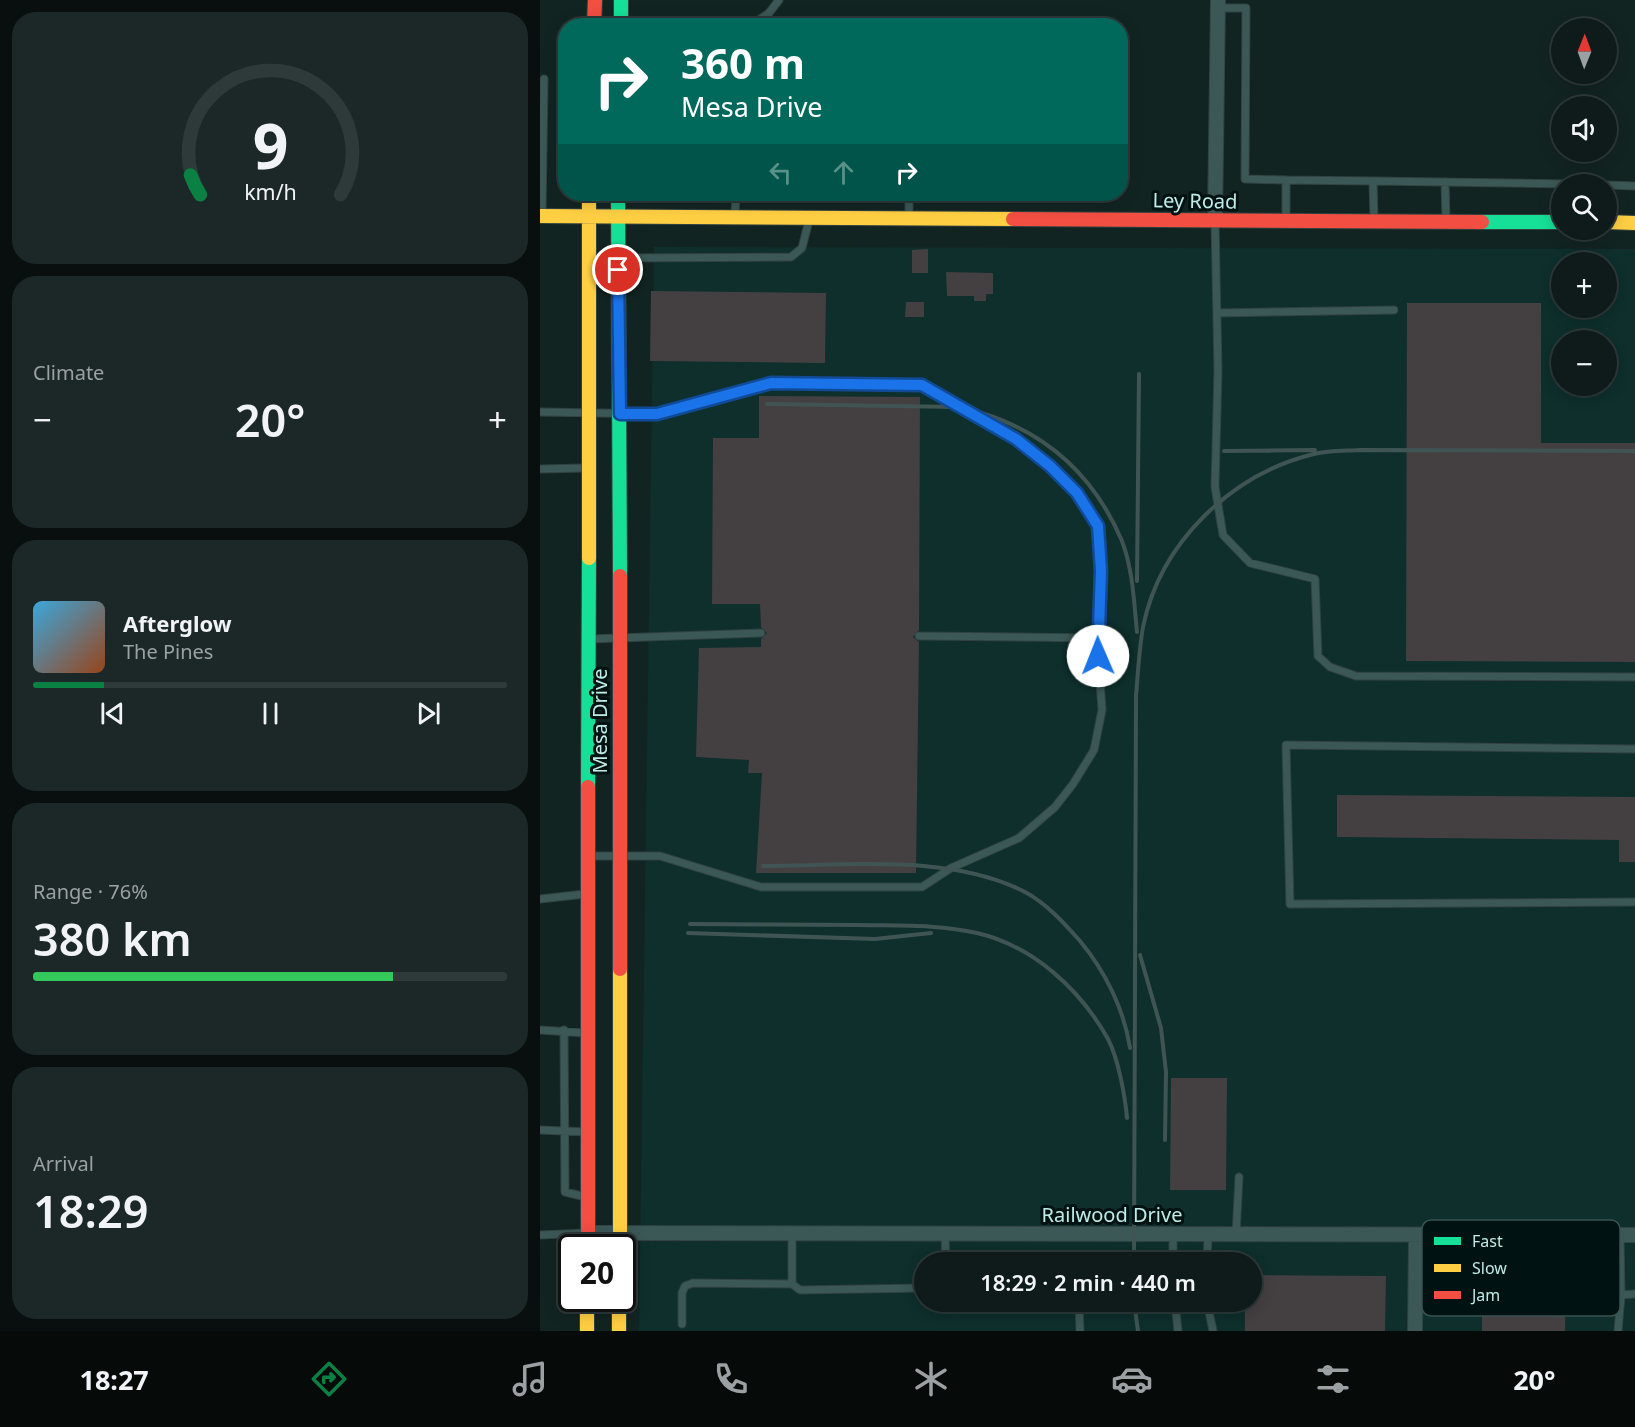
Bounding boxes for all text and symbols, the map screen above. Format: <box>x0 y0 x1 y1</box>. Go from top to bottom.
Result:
north arrow <box>1551 18 1617 84</box>
map controls <box>1551 18 1617 396</box>
text: 360 m <box>681 34 805 91</box>
icon: right <box>582 42 660 120</box>
text: Mesa Drive <box>681 88 823 125</box>
button: sound <box>1551 96 1617 162</box>
text: 9 <box>252 102 288 187</box>
icon: left <box>764 156 797 189</box>
icon: ahead <box>827 156 860 189</box>
icon: right <box>890 156 923 189</box>
button: search <box>1551 174 1617 240</box>
text: km/h <box>244 177 296 206</box>
street label: Ley Road <box>1152 186 1238 215</box>
pin <box>592 244 643 295</box>
button: + <box>1551 252 1617 318</box>
icon: arrive <box>601 253 634 286</box>
button: − <box>1551 330 1617 396</box>
text: Climate <box>33 359 104 386</box>
text: 20° <box>235 389 305 450</box>
text: − <box>33 397 52 442</box>
text: + <box>488 397 507 442</box>
text: Afterglow <box>123 608 232 638</box>
position arrow <box>1066 624 1130 688</box>
text: The Pines <box>123 638 213 665</box>
street label: Mesa Drive <box>586 669 613 773</box>
icon: previous <box>96 697 129 730</box>
icon: pause <box>254 697 287 730</box>
icon: next <box>412 697 445 730</box>
text: Range · 76% <box>33 878 148 905</box>
text: 380 km <box>33 908 192 969</box>
text: Arrival <box>33 1150 94 1177</box>
text: 18:29 <box>33 1180 148 1241</box>
street label: Railwood Drive <box>1042 1201 1182 1228</box>
legend <box>1422 1220 1620 1316</box>
text: Fast <box>1472 1230 1503 1252</box>
speed limit sign: 20 <box>558 1234 636 1312</box>
text: Slow <box>1472 1257 1507 1279</box>
text: 18:29 · 2 min · 440 m <box>980 1267 1196 1297</box>
text: Jam <box>1470 1284 1500 1306</box>
icon: directions <box>308 1358 350 1400</box>
icon: music <box>509 1358 551 1400</box>
icon: phone <box>710 1358 752 1400</box>
icon: climate <box>910 1358 952 1400</box>
icon: car <box>1111 1358 1153 1400</box>
icon: filters <box>1312 1358 1354 1400</box>
text: 18:27 <box>79 1361 149 1398</box>
text: 20° <box>1513 1361 1556 1398</box>

